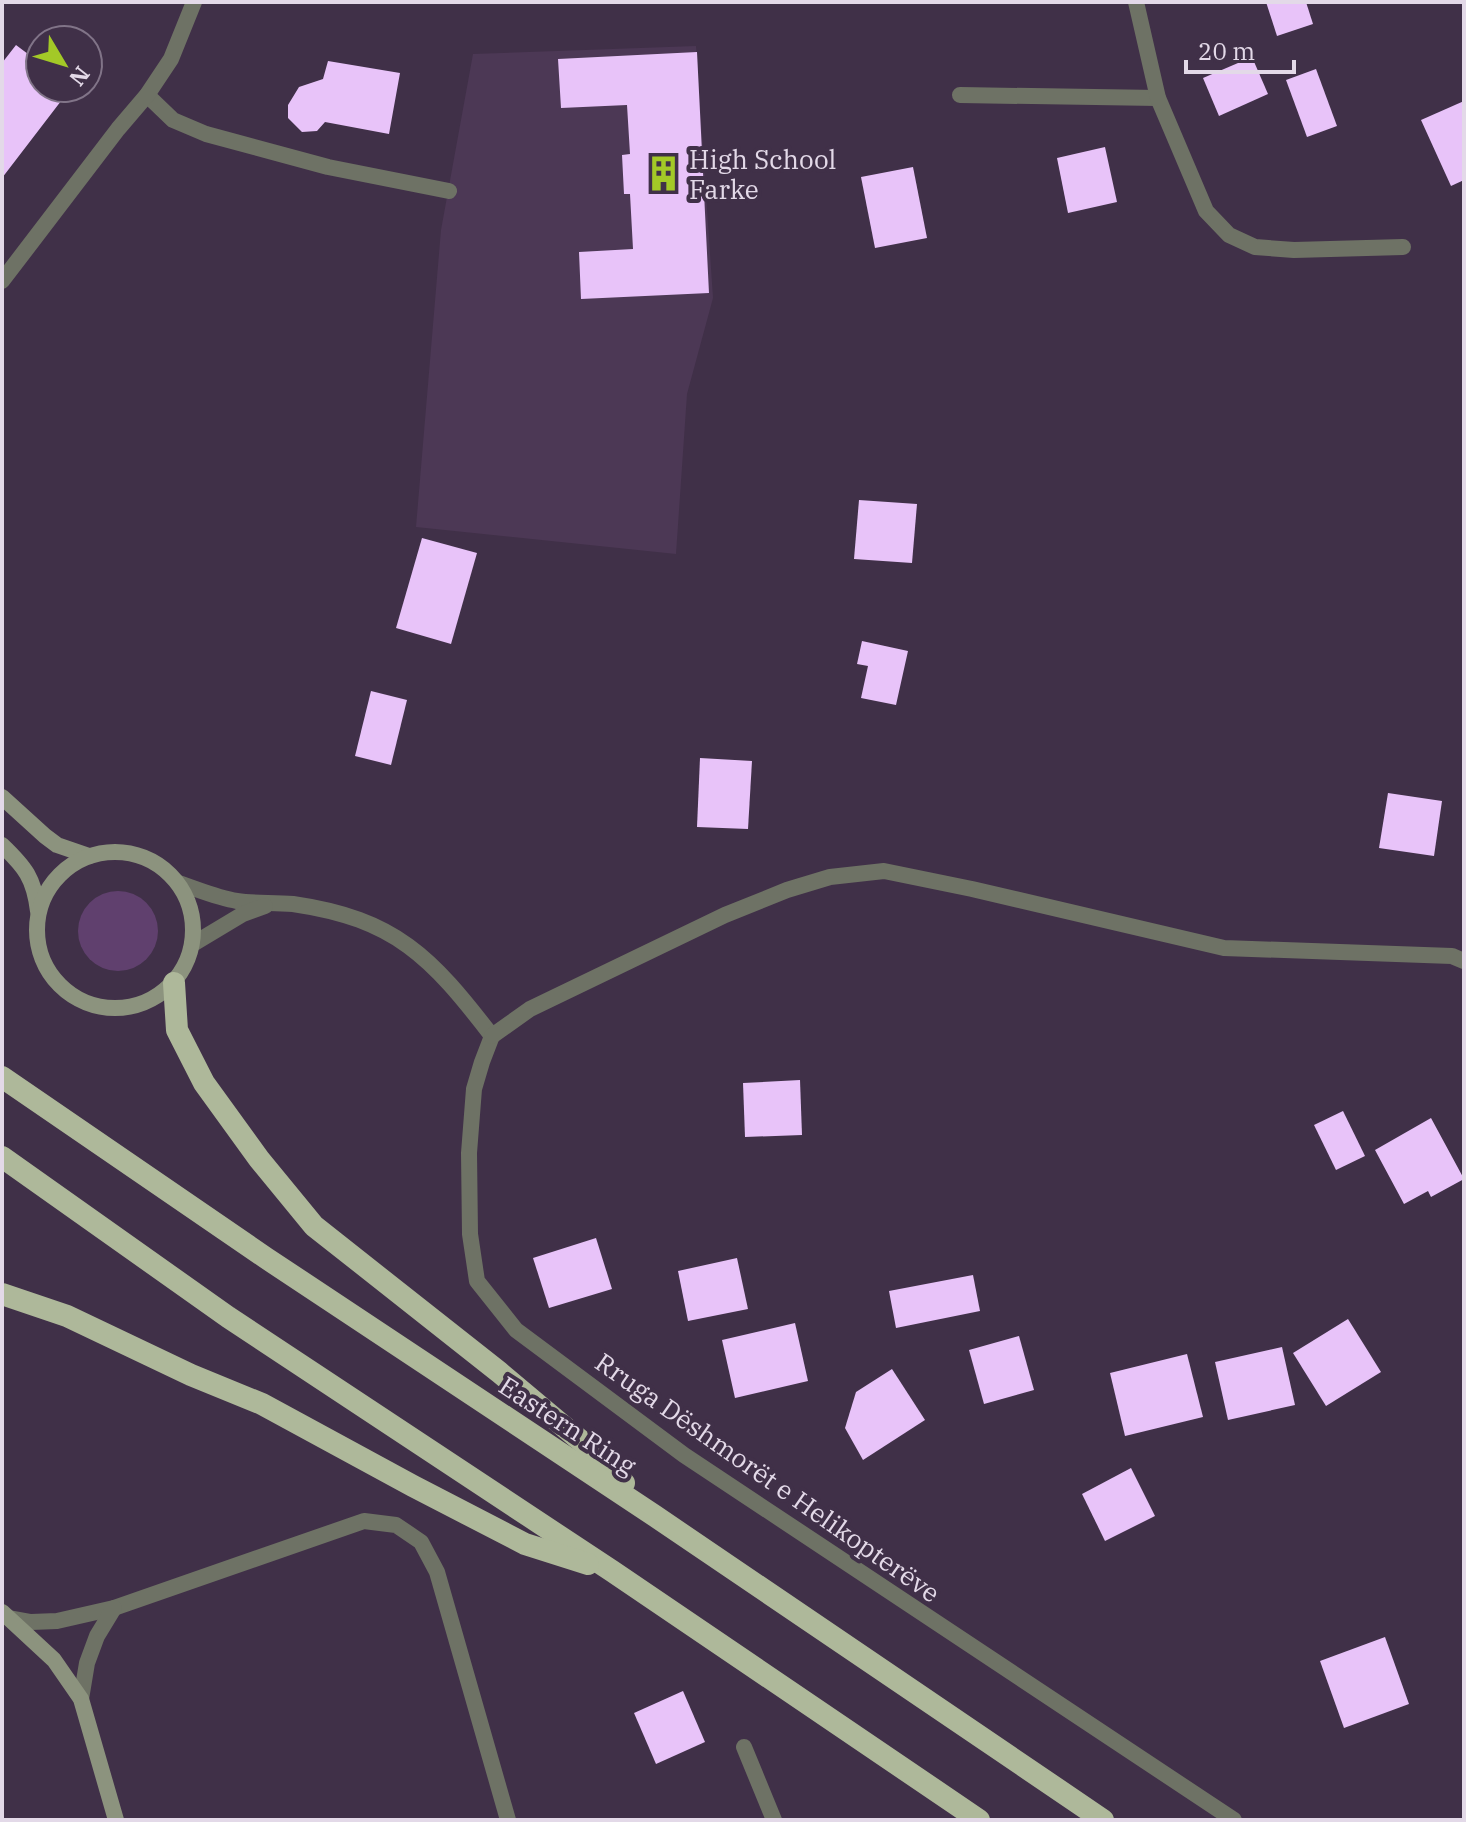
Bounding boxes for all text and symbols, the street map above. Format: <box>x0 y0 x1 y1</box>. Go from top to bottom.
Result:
north arrow <box>24 24 104 104</box>
scale bar <box>1186 24 1294 74</box>
text: 20 m <box>1198 35 1255 67</box>
text: N <box>63 61 97 92</box>
place label: High School Farke <box>689 142 836 206</box>
building icon: High School Farke <box>644 155 682 193</box>
street label: Rruga Dëshmorët e Helikopterëve <box>589 1345 947 1609</box>
street label: Eastern Ring <box>493 1368 643 1482</box>

